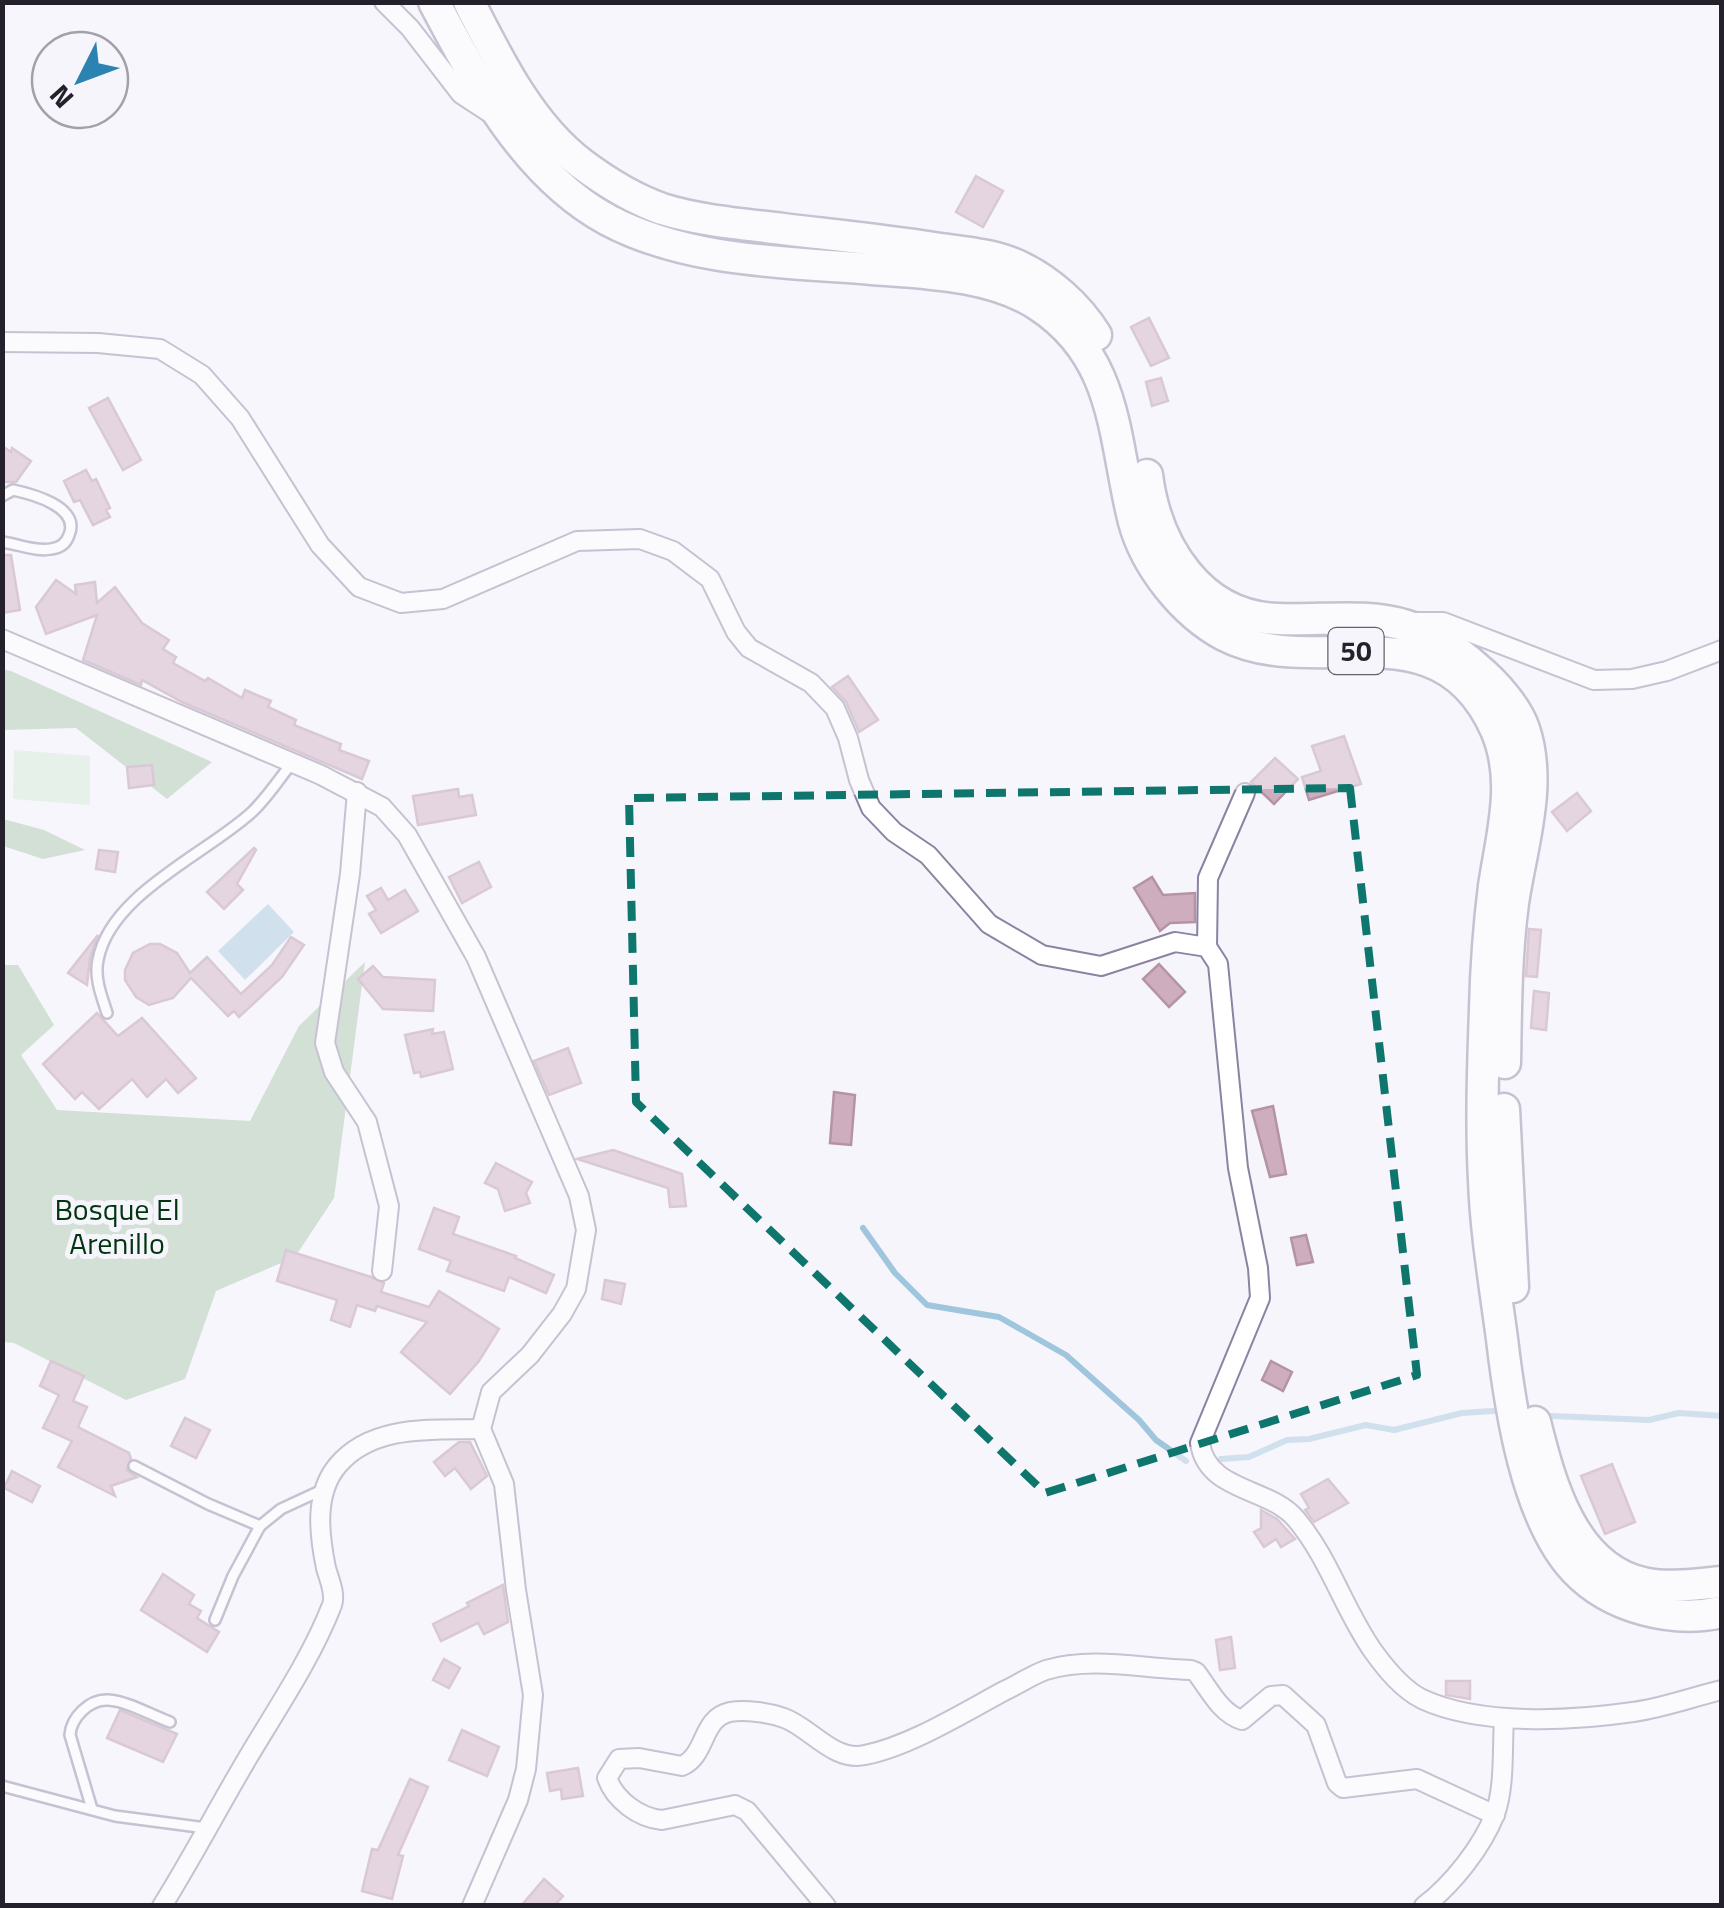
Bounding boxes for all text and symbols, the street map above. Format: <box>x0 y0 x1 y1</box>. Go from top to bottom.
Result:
north arrow <box>30 30 130 130</box>
text: N <box>39 75 84 119</box>
road number: 50 <box>1328 628 1384 674</box>
park label: Bosque El Arenillo <box>54 1186 180 1266</box>

